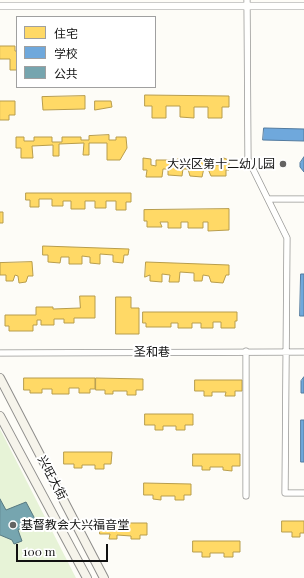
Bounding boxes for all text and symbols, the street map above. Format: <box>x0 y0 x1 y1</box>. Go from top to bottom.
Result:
legend <box>16 16 156 88</box>
text: 住宅 <box>54 25 78 41</box>
text: 学校 <box>54 45 78 61</box>
text: 公共 <box>54 65 78 81</box>
place label: 大兴区第十二幼儿园 <box>167 157 275 171</box>
marker: 大兴区第十二幼儿园 <box>278 159 288 169</box>
street label: 圣和巷 <box>134 345 170 359</box>
street label: 兴旺大街 <box>34 453 70 503</box>
place label: 基督教会大兴福音堂 <box>21 518 129 532</box>
marker: 基督教会大兴福音堂 <box>8 520 18 530</box>
scale bar <box>18 536 110 562</box>
text: 100 m <box>23 543 55 559</box>

